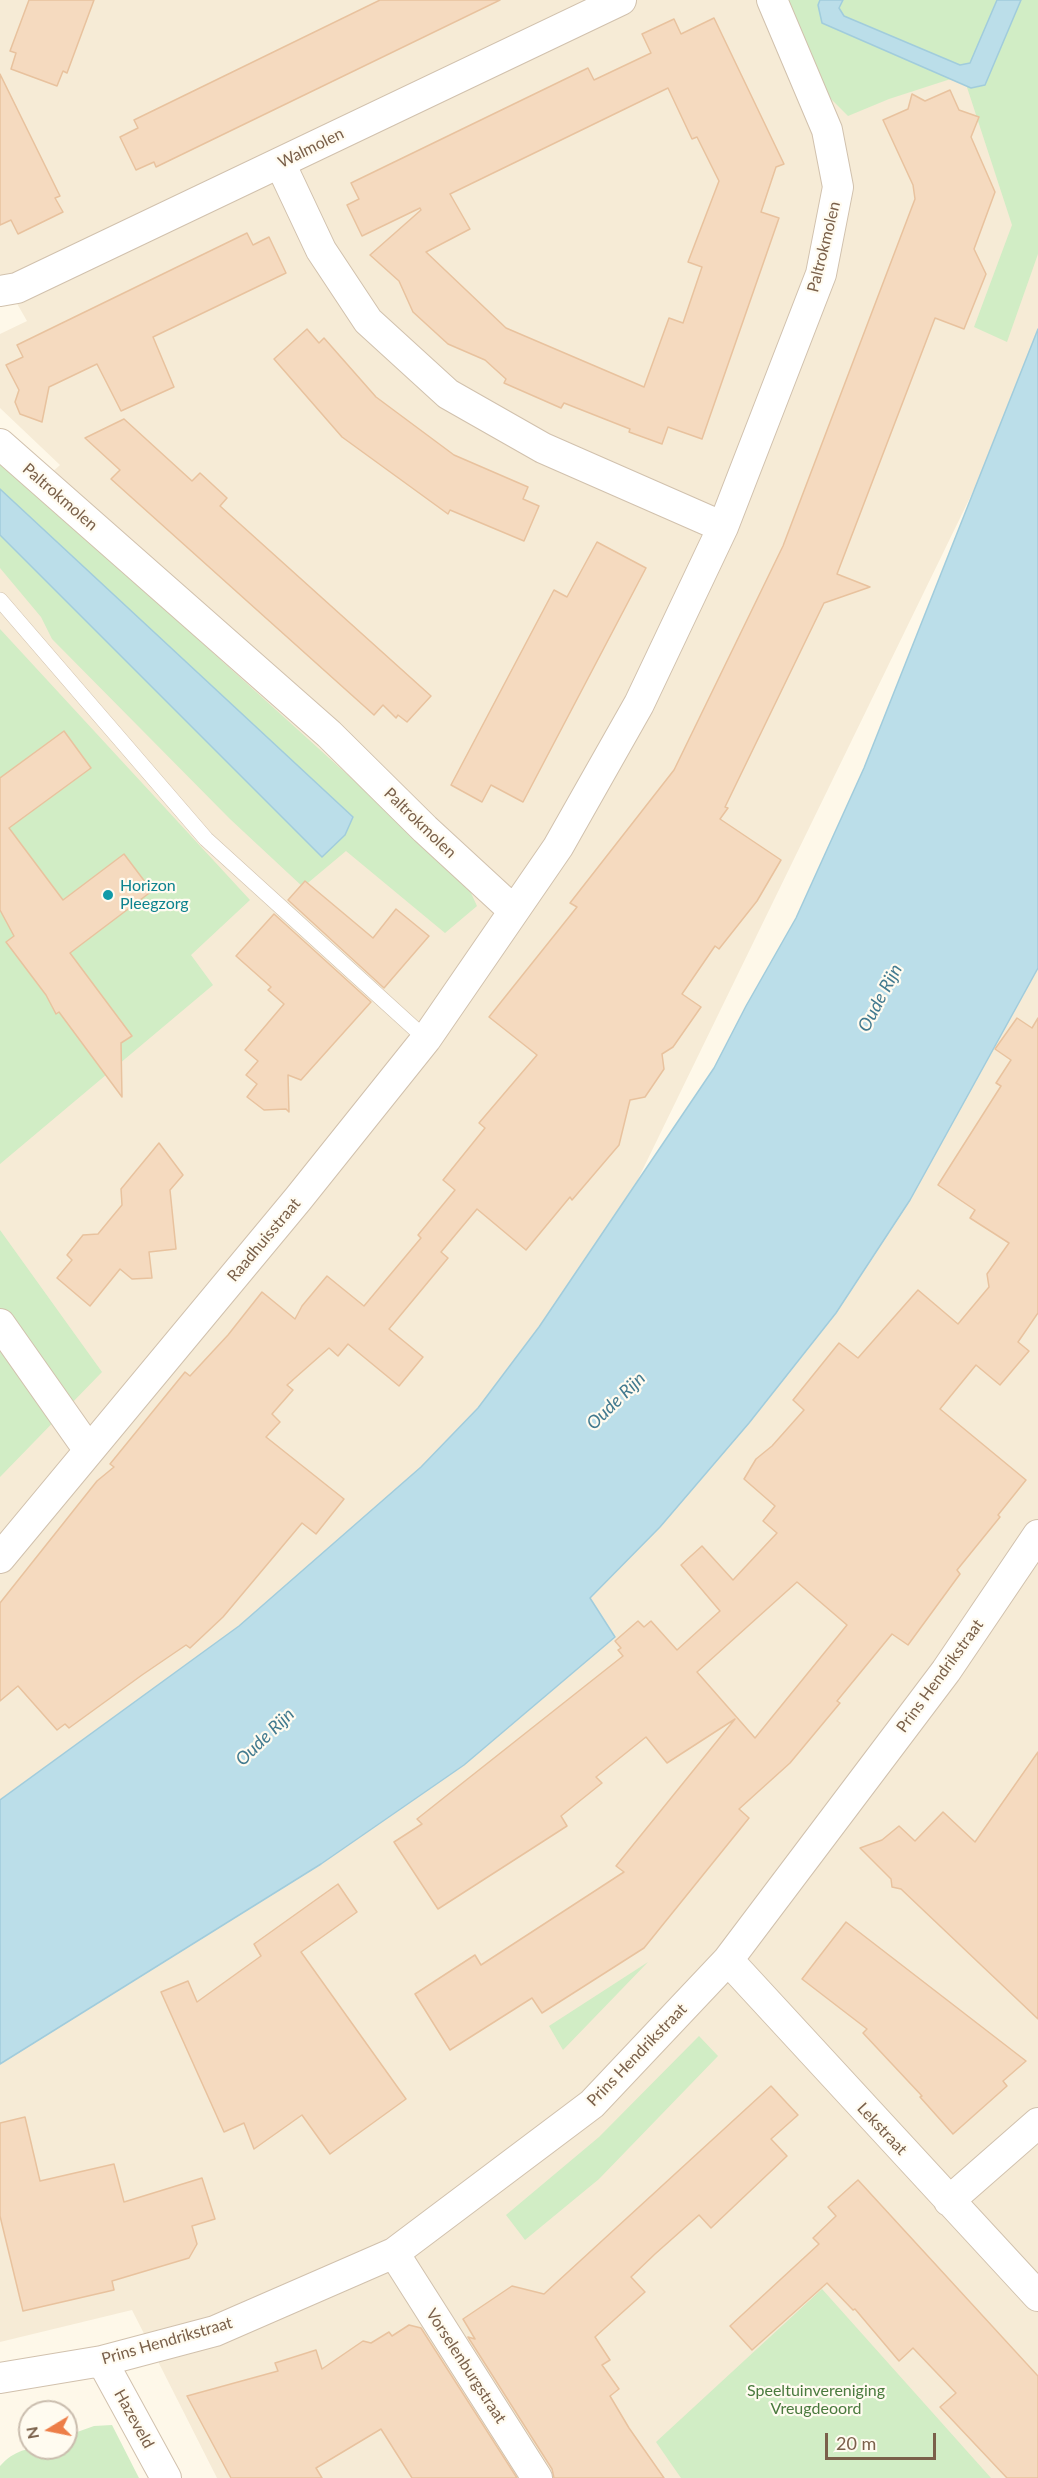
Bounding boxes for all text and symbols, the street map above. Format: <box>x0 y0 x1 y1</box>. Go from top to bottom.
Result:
street label: Walmolen <box>275 124 347 172</box>
street label: Paltrokmolen <box>803 200 845 294</box>
street label: Paltrokmolen <box>19 459 101 535</box>
street label: Paltrokmolen <box>380 784 460 862</box>
place label: Horizon Pleegzorg <box>120 876 189 914</box>
marker: Horizon Pleegzorg <box>101 888 115 902</box>
water label: Oude Rijn <box>853 961 907 1035</box>
street label: Raadhuisstraat <box>223 1194 305 1286</box>
water label: Oude Rijn <box>582 1368 650 1434</box>
street label: Prins Hendrikstraat <box>893 1616 987 1736</box>
water label: Oude Rijn <box>231 1704 299 1770</box>
street label: Prins Hendrikstraat <box>583 2000 691 2110</box>
street label: Lekstraat <box>853 2099 911 2159</box>
street label: Vorselenburgstraat <box>422 2305 510 2427</box>
street label: Prins Hendrikstraat <box>99 2313 235 2369</box>
park label: Speeltuinvereniging Vreugdeoord <box>747 2381 885 2419</box>
street label: Hazeveld <box>110 2386 158 2452</box>
north arrow <box>18 2400 78 2460</box>
scale bar <box>828 2421 939 2459</box>
text: N <box>21 2425 42 2441</box>
text: 20 m <box>836 2432 876 2454</box>

